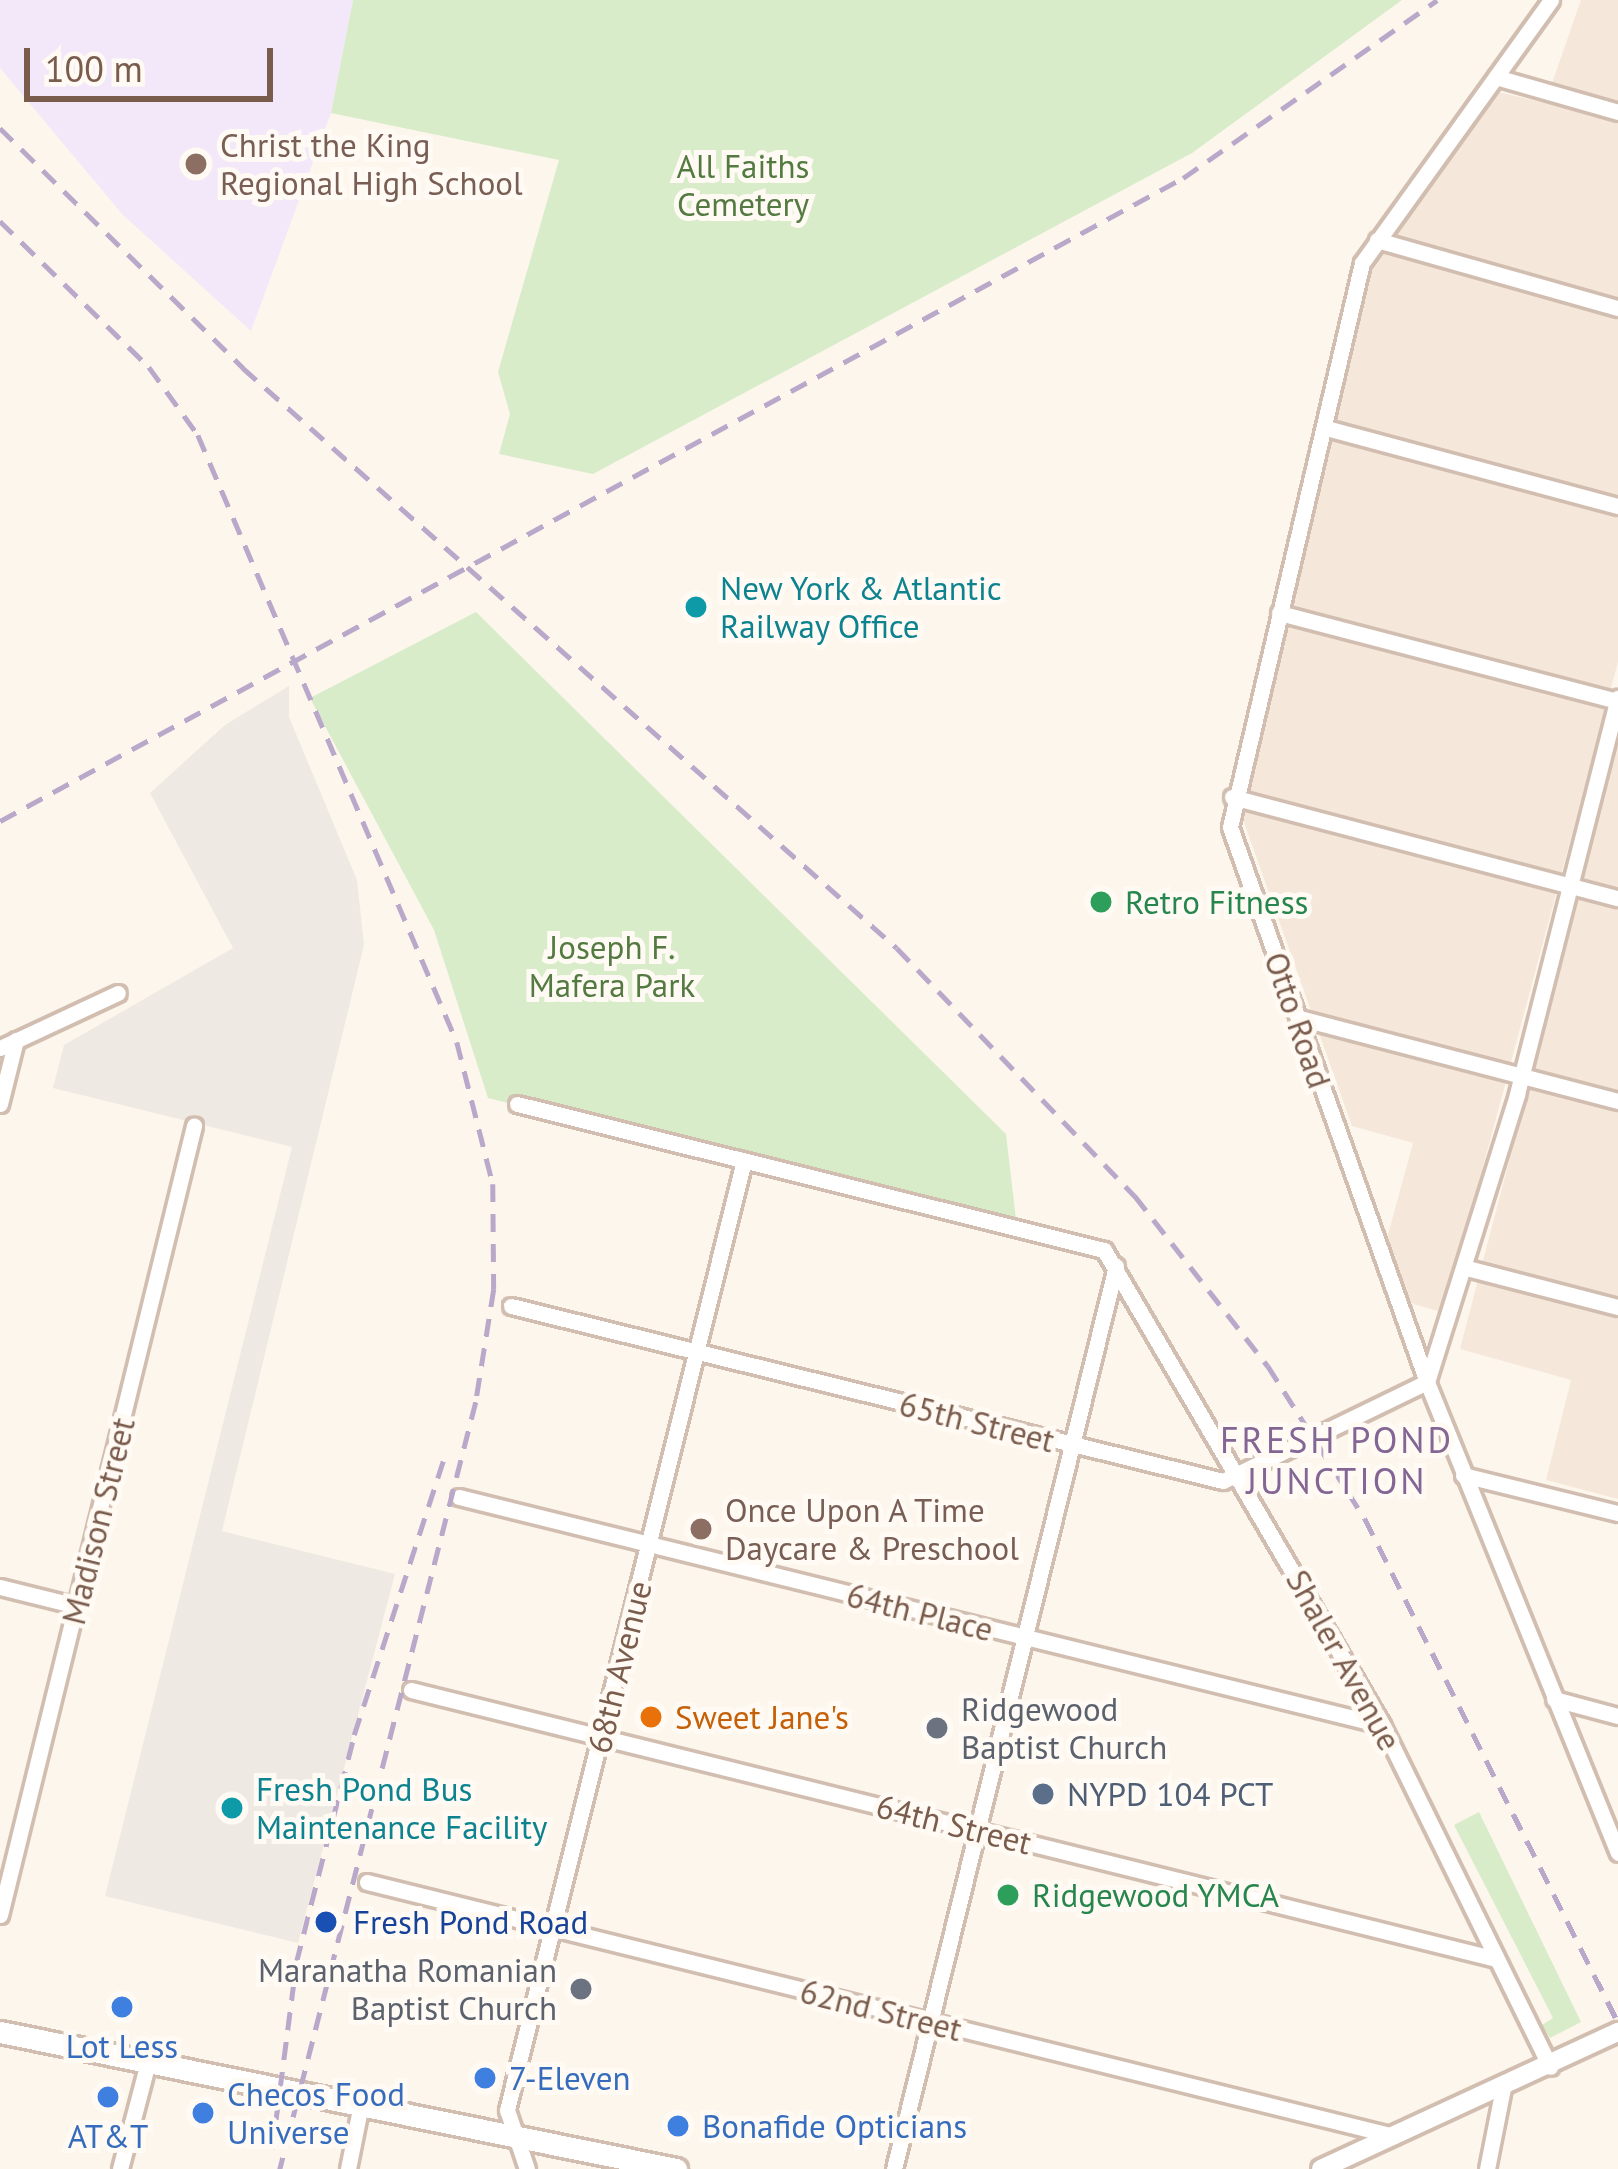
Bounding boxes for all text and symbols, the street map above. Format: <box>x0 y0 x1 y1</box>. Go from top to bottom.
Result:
scale bar <box>30 24 279 98</box>
text: 100 m <box>45 45 143 92</box>
place label: Christ the King Regional High School <box>220 125 523 203</box>
park label: All Faiths Cemetery <box>677 146 809 224</box>
marker: Christ the King Regional High School <box>183 151 209 177</box>
place label: New York & Atlantic Railway Office <box>720 568 1005 646</box>
marker: New York & Atlantic Railway Office <box>683 594 709 620</box>
place label: Retro Fitness <box>1125 882 1308 922</box>
marker: Retro Fitness <box>1088 889 1114 915</box>
park label: Joseph F. Mafera Park <box>529 927 695 1005</box>
street label: Otto Road <box>1256 947 1340 1093</box>
street label: 65th Street <box>895 1384 1059 1460</box>
street label: Madison Street <box>53 1413 143 1629</box>
district label: FRESH POND JUNCTION <box>1220 1417 1454 1502</box>
place label: Once Upon A Time Daycare & Preschool <box>725 1490 1019 1568</box>
marker: Once Upon A Time Daycare & Preschool <box>688 1516 714 1542</box>
street label: Shaler Avenue <box>1278 1562 1410 1758</box>
street label: 64th Place <box>843 1575 997 1649</box>
street label: 68th Avenue <box>578 1576 660 1758</box>
place label: Ridgewood Baptist Church <box>961 1689 1167 1767</box>
place label: Sweet Jane's <box>675 1697 849 1737</box>
marker: Sweet Jane's <box>638 1704 664 1730</box>
marker: Ridgewood Baptist Church <box>924 1715 950 1741</box>
place label: Fresh Pond Bus Maintenance Facility <box>256 1769 547 1847</box>
place label: NYPD 104 PCT <box>1067 1774 1273 1814</box>
marker: NYPD 104 PCT <box>1030 1781 1056 1807</box>
street label: 64th Street <box>872 1786 1036 1862</box>
marker: Fresh Pond Bus Maintenance Facility <box>219 1795 245 1821</box>
place label: Ridgewood YMCA <box>1032 1875 1280 1915</box>
marker: Ridgewood YMCA <box>995 1882 1021 1908</box>
place label: Fresh Pond Road <box>353 1902 588 1942</box>
marker: Fresh Pond Road <box>310 1906 342 1938</box>
place label: Maranatha Romanian Baptist Church <box>258 1950 557 2028</box>
street label: 62nd Street <box>796 1971 966 2049</box>
marker: Maranatha Romanian Baptist Church <box>568 1976 594 2002</box>
marker: Lot Less <box>109 1994 135 2020</box>
place label: Lot Less <box>66 2026 178 2066</box>
place label: 7-Eleven <box>509 2058 630 2098</box>
marker: 7-Eleven <box>472 2065 498 2091</box>
place label: Checos Food Universe <box>227 2074 405 2152</box>
marker: AT&T <box>95 2084 121 2110</box>
marker: Checos Food Universe <box>190 2100 216 2126</box>
place label: Bonafide Opticians <box>702 2106 967 2146</box>
marker: Bonafide Opticians <box>665 2113 691 2139</box>
place label: AT&T <box>68 2116 148 2156</box>

